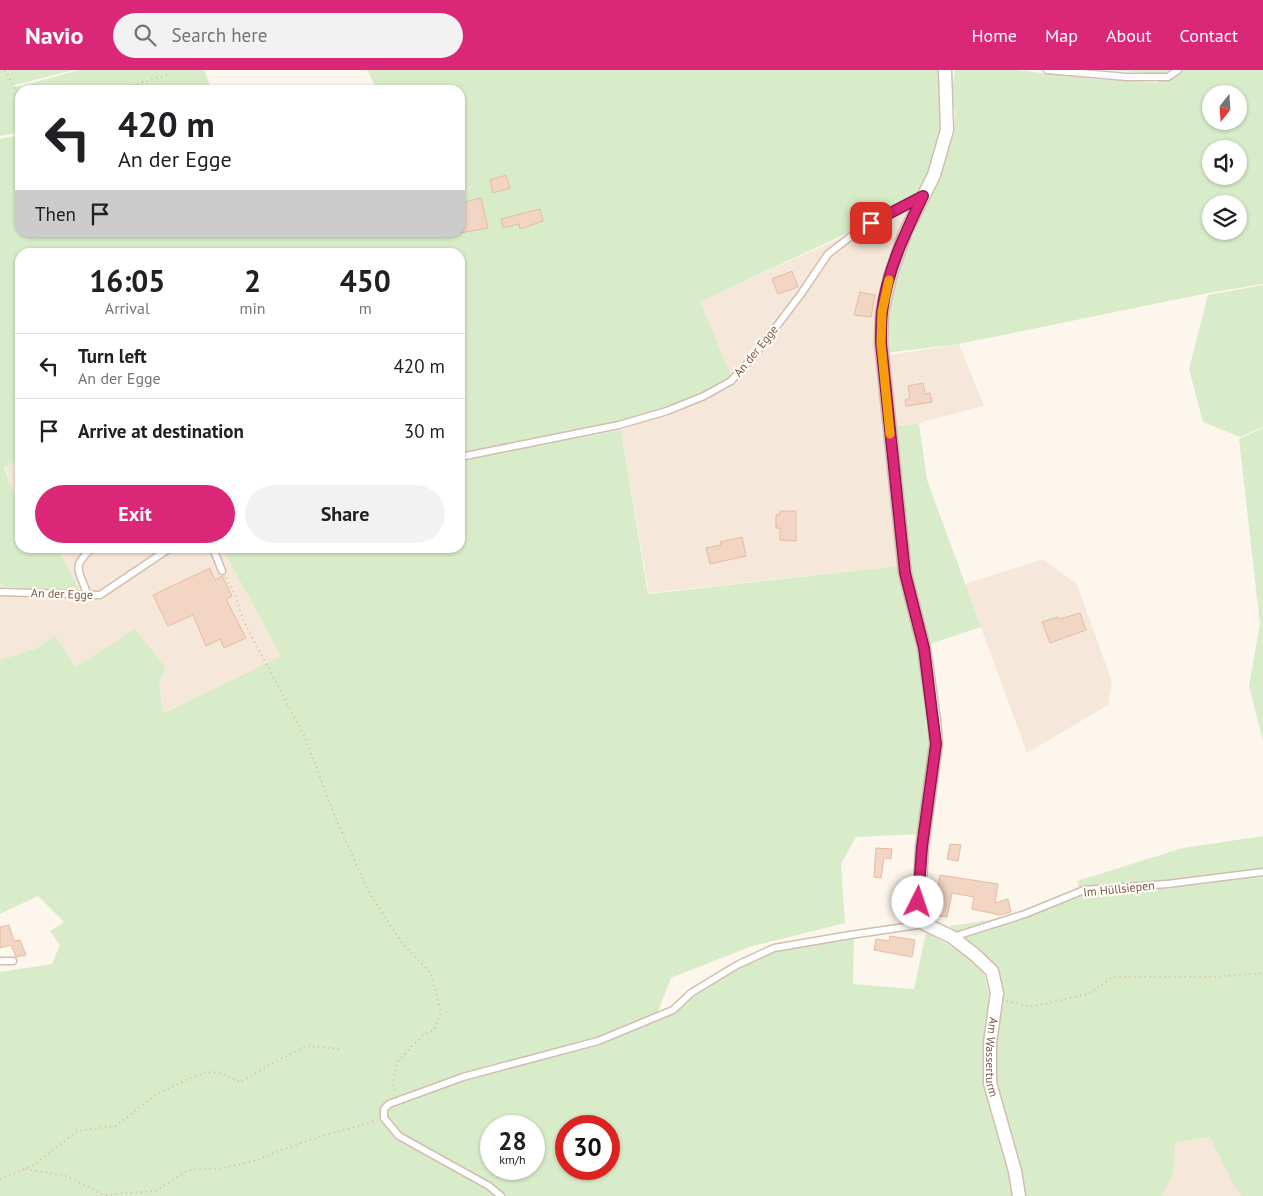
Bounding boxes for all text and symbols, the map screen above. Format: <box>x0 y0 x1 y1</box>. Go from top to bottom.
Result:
search box <box>113 13 463 58</box>
text: Navio <box>25 20 83 51</box>
icon: search <box>131 21 159 49</box>
text: Search here <box>171 23 267 47</box>
text: Home <box>971 24 1017 47</box>
text: Map <box>1045 24 1078 47</box>
text: About <box>1106 24 1152 47</box>
text: Contact <box>1180 24 1238 47</box>
north arrow <box>1202 85 1248 130</box>
map controls <box>1202 85 1247 240</box>
text: 420 m <box>118 101 215 147</box>
icon: left <box>35 105 100 170</box>
button: sound <box>1202 140 1247 185</box>
text: An der Egge <box>118 145 232 173</box>
button: layers <box>1202 195 1247 240</box>
icon: arrive <box>86 200 114 228</box>
text: Then <box>35 202 76 226</box>
pin <box>850 202 892 244</box>
icon: arrive <box>857 209 885 237</box>
text: 16:05 <box>89 261 165 300</box>
text: 2 <box>244 261 261 300</box>
text: 450 <box>340 261 391 300</box>
text: Arrival <box>105 298 150 318</box>
text: min <box>240 298 266 318</box>
text: m <box>359 298 372 318</box>
street label: An der Egge <box>730 322 781 380</box>
text: Turn left <box>78 344 147 368</box>
icon: left <box>35 352 63 380</box>
text: 420 m <box>393 354 445 378</box>
text: An der Egge <box>78 368 161 388</box>
icon: arrive <box>35 417 63 445</box>
text: Arrive at destination <box>78 419 244 443</box>
text: 30 m <box>404 419 445 443</box>
button: Exit <box>35 485 235 543</box>
button: Share <box>245 485 445 543</box>
street label: An der Egge <box>31 585 93 602</box>
position arrow <box>891 875 943 927</box>
street label: Im Hüllsiepen <box>1083 877 1155 900</box>
street label: Am Wasserturm <box>983 1016 1002 1099</box>
speed limit sign: 30 <box>555 1115 620 1180</box>
text: 28 <box>498 1125 527 1157</box>
text: km/h <box>499 1152 526 1167</box>

